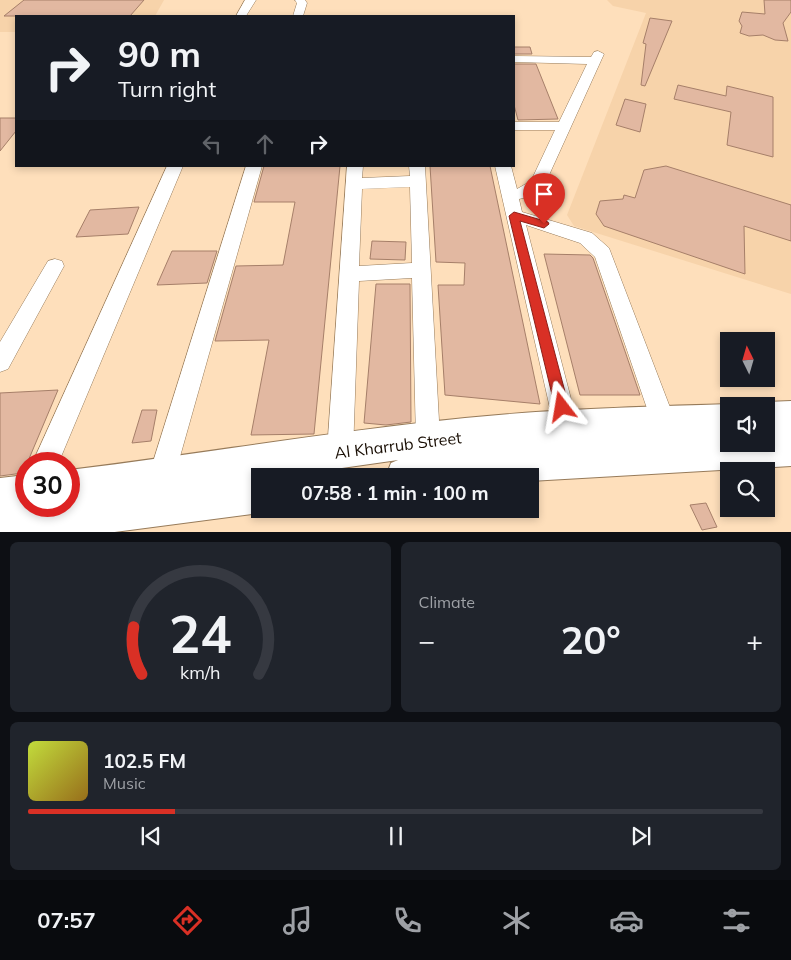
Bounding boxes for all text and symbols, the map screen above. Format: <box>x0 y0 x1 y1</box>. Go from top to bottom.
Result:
text: 90 m <box>118 32 201 76</box>
icon: right <box>35 35 100 100</box>
text: Turn right <box>118 75 216 103</box>
icon: left <box>198 130 226 158</box>
icon: ahead <box>251 130 279 158</box>
icon: right <box>304 130 332 158</box>
pin <box>523 173 565 224</box>
icon: arrive <box>530 180 558 208</box>
north arrow <box>720 332 775 388</box>
map controls <box>720 332 775 517</box>
position arrow <box>535 380 587 432</box>
button: sound <box>720 397 775 452</box>
street label: Al Kharrub Street <box>333 427 463 463</box>
speed limit sign: 30 <box>15 452 80 517</box>
button: search <box>720 462 775 517</box>
text: 07:58 · 1 min · 100 m <box>301 481 489 505</box>
text: Climate <box>419 592 475 612</box>
text: 24 <box>169 601 231 666</box>
text: 20° <box>561 616 621 664</box>
text: − <box>419 623 435 658</box>
text: + <box>746 623 763 658</box>
text: km/h <box>180 661 220 683</box>
text: 102.5 FM <box>103 749 186 773</box>
text: Music <box>103 773 146 793</box>
icon: previous <box>137 822 165 850</box>
icon: pause <box>382 822 410 850</box>
icon: next <box>627 822 655 850</box>
icon: directions <box>170 903 205 938</box>
icon: music <box>280 903 315 938</box>
icon: phone <box>390 903 425 938</box>
icon: climate <box>499 903 534 938</box>
icon: car <box>609 903 644 938</box>
icon: filters <box>719 903 754 938</box>
text: 07:57 <box>37 906 96 934</box>

